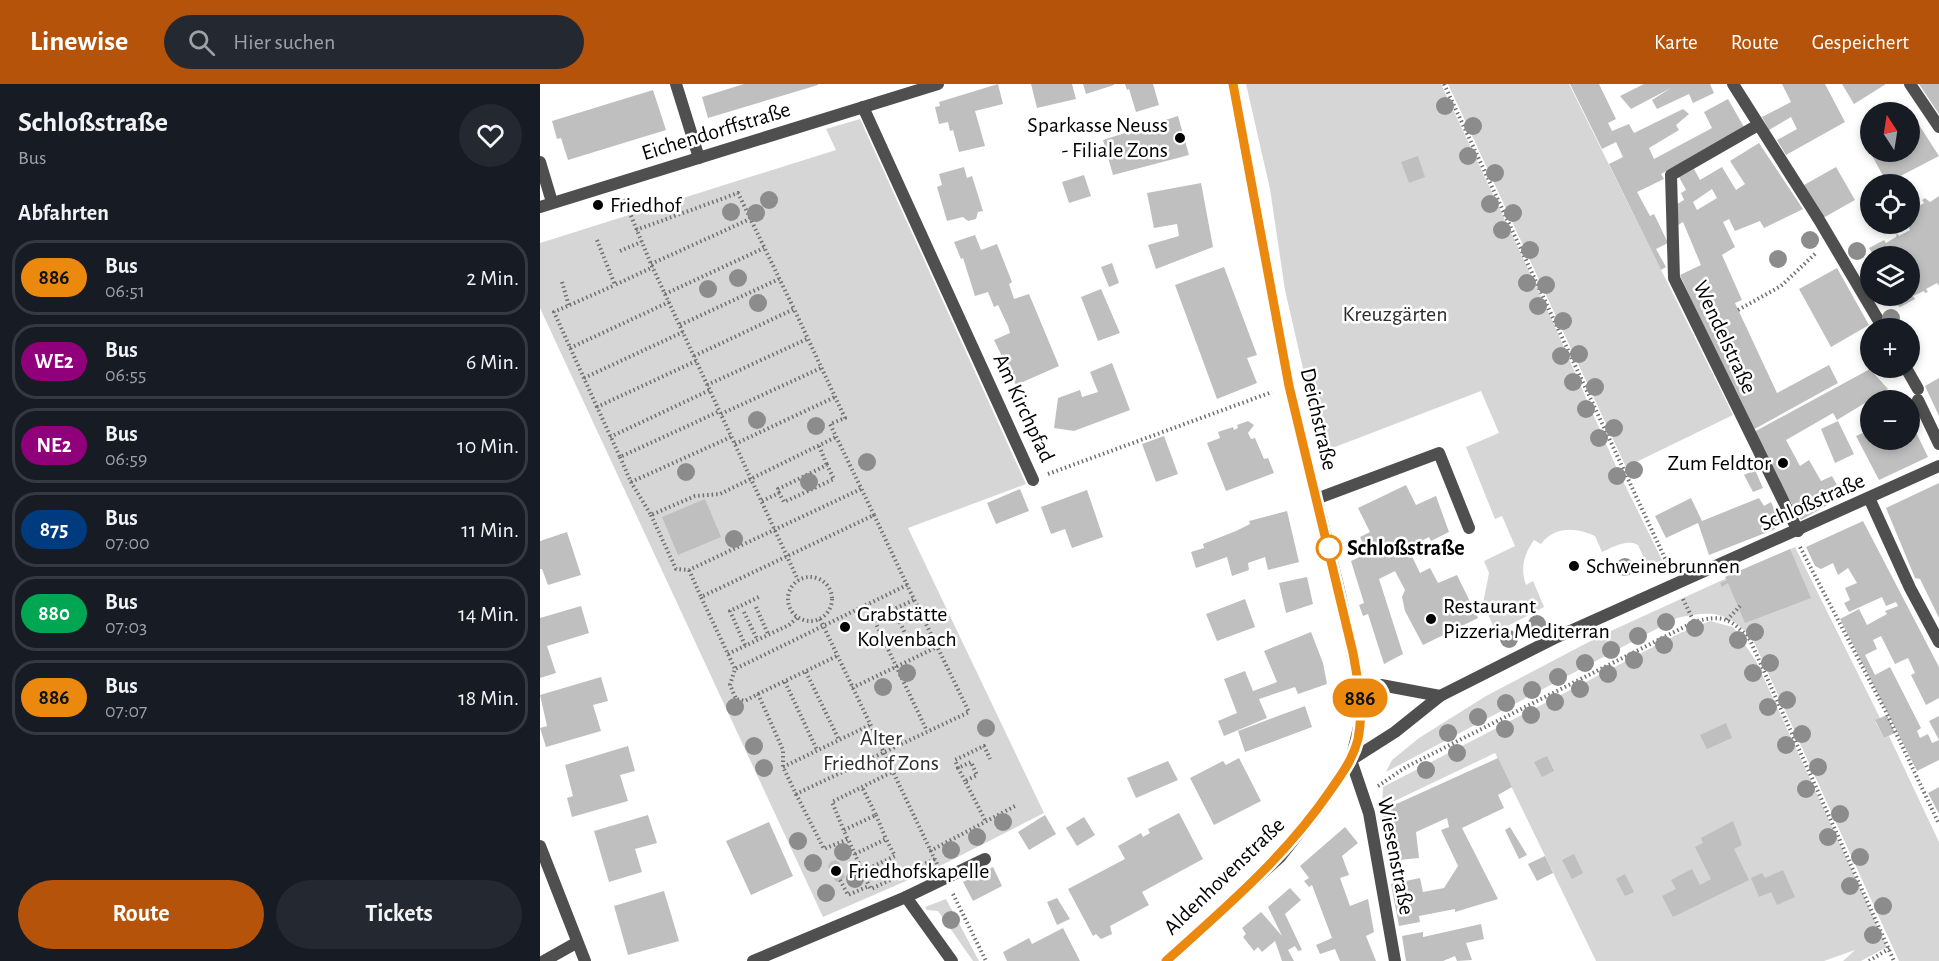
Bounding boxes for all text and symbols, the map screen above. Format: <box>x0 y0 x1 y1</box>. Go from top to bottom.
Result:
search box <box>164 15 584 69</box>
icon: search <box>185 26 218 59</box>
text: Linewise <box>30 28 128 56</box>
text: Hier suchen <box>233 31 335 53</box>
text: Karte <box>1654 32 1698 53</box>
text: Route <box>1731 32 1779 53</box>
text: Gespeichert <box>1812 32 1909 53</box>
street label: Eichendorffstraße <box>639 98 793 164</box>
north arrow <box>1860 102 1920 162</box>
map controls <box>1860 102 1920 450</box>
button: heart <box>459 104 522 167</box>
text: Schloßstraße <box>18 109 168 137</box>
place label: Sparkasse Neuss - Filiale Zons <box>1027 114 1168 161</box>
marker: Sparkasse Neuss - Filiale Zons <box>1173 131 1187 145</box>
text: Bus <box>18 148 46 168</box>
button: locate <box>1860 174 1920 234</box>
place label: Friedhof <box>610 194 683 216</box>
marker: Friedhof <box>591 198 605 212</box>
text: Abfahrten <box>18 202 109 224</box>
button: layers <box>1860 246 1920 306</box>
text: Bus <box>105 255 138 277</box>
text: 886 <box>39 267 69 288</box>
text: 2 Min. <box>466 267 519 289</box>
street label: Wendelstraße <box>1689 277 1761 397</box>
text: 06:51 <box>105 281 145 301</box>
park label: Kreuzgärten <box>1342 303 1448 325</box>
button: + <box>1860 318 1920 378</box>
text: Bus <box>105 339 138 361</box>
street label: Am Kirchpfad <box>989 350 1059 466</box>
text: WE2 <box>34 351 74 372</box>
text: 6 Min. <box>466 351 519 373</box>
text: 06:55 <box>105 365 146 385</box>
street label: Deichstraße <box>1297 366 1341 472</box>
button: − <box>1860 390 1920 450</box>
text: Bus <box>105 423 138 445</box>
text: NE2 <box>36 435 72 456</box>
text: 10 Min. <box>457 435 519 457</box>
text: 06:59 <box>105 449 147 469</box>
place label: Zum Feldtor <box>1667 452 1771 474</box>
marker: Zum Feldtor <box>1776 456 1790 470</box>
street label: Schloßstraße <box>1756 469 1868 535</box>
text: Bus <box>105 507 138 529</box>
text: 875 <box>40 519 68 540</box>
text: 11 Min. <box>461 519 519 541</box>
text: 07:00 <box>105 533 150 553</box>
marker: Schloßstraße <box>1316 535 1342 561</box>
place label: Schloßstraße <box>1347 537 1465 559</box>
place label: Schweinebrunnen <box>1586 555 1740 577</box>
marker: Schweinebrunnen <box>1567 559 1581 573</box>
text: Bus <box>105 591 138 613</box>
place label: Restaurant Pizzeria Mediterran <box>1443 595 1610 642</box>
text: 880 <box>38 603 70 624</box>
text: 14 Min. <box>458 603 519 625</box>
place label: Grabstätte Kolvenbach <box>857 603 957 650</box>
marker: Restaurant Pizzeria Mediterran <box>1424 612 1438 626</box>
text: 07:03 <box>105 617 147 637</box>
marker: Grabstätte Kolvenbach <box>838 620 852 634</box>
text: Bus <box>105 675 138 697</box>
line badge: 886 <box>1326 678 1394 718</box>
text: 886 <box>39 687 69 708</box>
text: 18 Min. <box>458 687 519 709</box>
text: 886 <box>1345 688 1375 709</box>
text: 07:07 <box>105 701 147 721</box>
park label: Alter Friedhof Zons <box>823 727 939 774</box>
street label: Wiesenstraße <box>1374 795 1418 917</box>
street label: Aldenhovenstraße <box>1160 813 1288 939</box>
place label: Friedhofskapelle <box>848 860 989 882</box>
marker: Friedhofskapelle <box>829 864 843 878</box>
button: Route <box>18 880 264 949</box>
button: Tickets <box>276 880 522 949</box>

